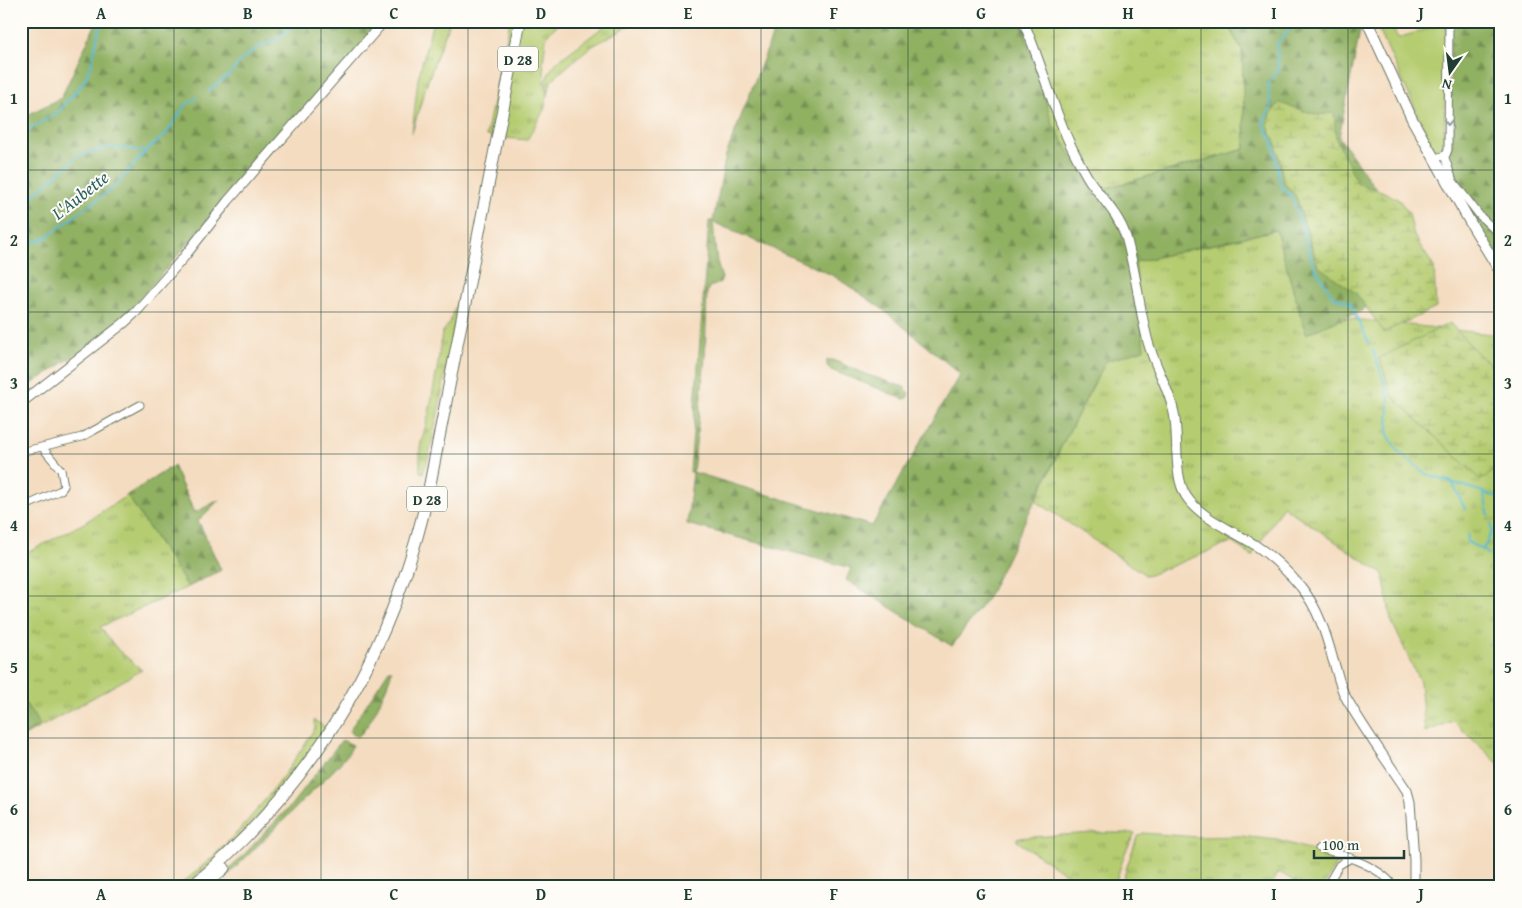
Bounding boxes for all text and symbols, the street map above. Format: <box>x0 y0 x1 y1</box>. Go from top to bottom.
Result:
text: A <box>96 1 107 25</box>
text: B <box>243 1 253 25</box>
text: C <box>389 1 399 25</box>
text: D <box>536 1 546 25</box>
text: E <box>684 1 693 25</box>
text: F <box>830 1 838 25</box>
text: G <box>976 1 986 25</box>
text: H <box>1122 1 1134 25</box>
text: I <box>1271 1 1277 25</box>
text: J <box>1415 1 1424 25</box>
road number: D 28 <box>498 46 538 72</box>
north arrow <box>1424 48 1474 98</box>
text: N <box>1439 74 1454 95</box>
text: 1 <box>10 86 18 110</box>
text: 1 <box>1504 86 1512 110</box>
one-way arrow <box>1443 119 1453 127</box>
water label: L'Aubette <box>45 164 114 227</box>
text: 2 <box>10 228 18 252</box>
text: 2 <box>1504 228 1512 252</box>
text: 3 <box>10 371 18 395</box>
text: 3 <box>1504 371 1512 395</box>
road number: D 28 <box>407 486 447 512</box>
text: 4 <box>10 513 18 537</box>
text: 4 <box>1504 513 1512 537</box>
text: 5 <box>10 655 18 679</box>
text: 5 <box>1504 655 1512 679</box>
text: 6 <box>10 797 18 821</box>
text: 6 <box>1504 797 1512 821</box>
scale bar <box>1314 828 1404 860</box>
text: 100 m <box>1322 834 1360 855</box>
text: A <box>96 882 107 906</box>
text: B <box>243 882 253 906</box>
text: C <box>389 882 399 906</box>
text: D <box>536 882 546 906</box>
text: E <box>684 882 693 906</box>
text: F <box>830 882 838 906</box>
text: G <box>976 882 986 906</box>
text: H <box>1122 882 1134 906</box>
text: I <box>1271 882 1277 906</box>
text: J <box>1415 882 1424 906</box>

